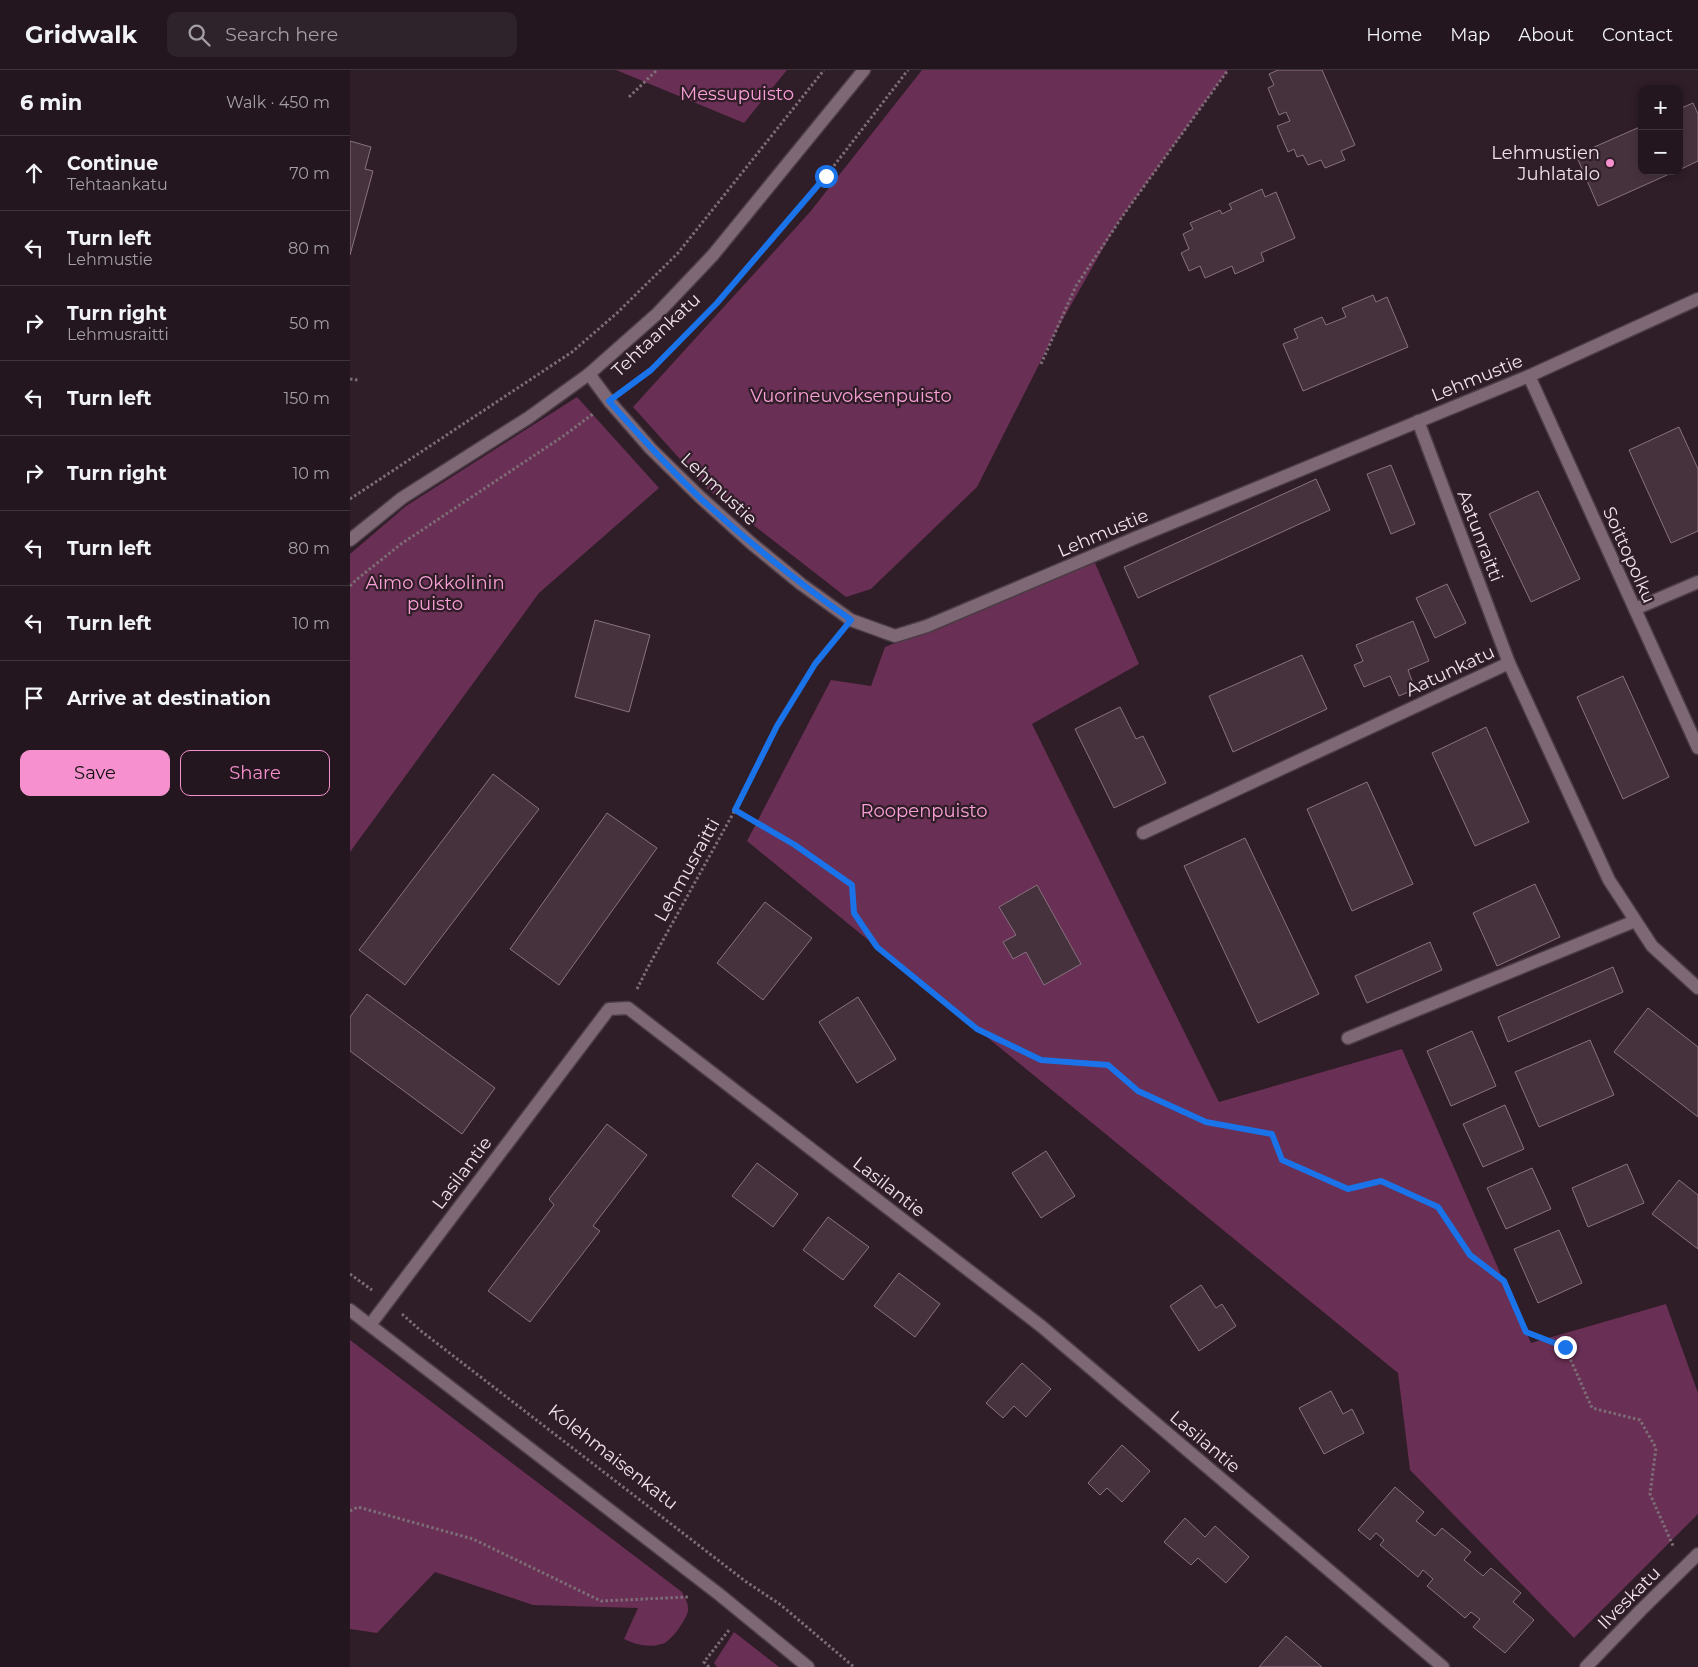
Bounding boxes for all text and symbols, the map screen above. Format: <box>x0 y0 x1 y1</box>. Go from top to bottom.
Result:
search box <box>167 12 517 57</box>
text: Gridwalk <box>25 20 137 49</box>
icon: search <box>185 21 213 49</box>
text: Search here <box>225 23 338 46</box>
text: Home <box>1366 24 1422 46</box>
text: Map <box>1450 24 1490 46</box>
text: About <box>1518 24 1574 46</box>
text: Contact <box>1602 24 1673 46</box>
park label: Messupuisto <box>680 83 794 105</box>
map controls <box>1638 85 1683 175</box>
button: + <box>1638 85 1683 130</box>
text: 6 min <box>20 90 82 115</box>
text: Walk · 450 m <box>226 93 330 112</box>
button: − <box>1638 130 1683 175</box>
place label: Lehmustien Juhlatalo <box>1491 142 1600 185</box>
text: Continue <box>67 152 158 175</box>
marker: Lehmustien Juhlatalo <box>1604 157 1616 169</box>
icon: ahead <box>20 159 48 187</box>
text: 70 m <box>289 164 330 183</box>
route start <box>815 165 838 188</box>
text: Tehtaankatu <box>67 175 168 194</box>
text: Turn left <box>67 227 152 250</box>
icon: left <box>20 234 48 262</box>
text: 80 m <box>288 239 330 258</box>
text: Lehmustie <box>67 250 153 269</box>
street label: Tehtaankatu <box>607 288 705 382</box>
text: Turn right <box>67 302 167 325</box>
icon: right <box>20 309 48 337</box>
text: 50 m <box>289 314 330 333</box>
text: Lehmusraitti <box>67 325 169 344</box>
street label: Lehmustie <box>1428 350 1526 406</box>
icon: left <box>20 384 48 412</box>
park label: Vuorineuvoksenpuisto <box>750 385 952 407</box>
text: Turn left <box>67 387 152 410</box>
text: 150 m <box>283 389 330 408</box>
street label: Lehmustie <box>676 448 762 530</box>
icon: right <box>20 459 48 487</box>
text: Turn right <box>67 462 167 485</box>
text: 10 m <box>292 464 330 483</box>
street label: Aatunraitti <box>1453 487 1507 585</box>
street label: Soittopolku <box>1598 503 1660 607</box>
street label: Lehmustie <box>1054 504 1152 562</box>
icon: left <box>20 534 48 562</box>
text: Turn left <box>67 537 152 560</box>
text: 80 m <box>288 539 330 558</box>
park label: Aimo Okkolinin puisto <box>365 572 505 615</box>
icon: left <box>20 609 48 637</box>
text: Turn left <box>67 612 152 635</box>
text: 10 m <box>292 614 330 633</box>
street label: Aatunkatu <box>1402 641 1498 701</box>
icon: arrive <box>20 684 48 712</box>
text: Arrive at destination <box>67 687 271 710</box>
button: Save <box>20 750 170 796</box>
button: Share <box>180 750 330 796</box>
park label: Roopenpuisto <box>860 800 988 822</box>
street label: Lehmusraitti <box>650 815 724 925</box>
street label: Lasilantie <box>427 1132 497 1214</box>
street label: Lasilantie <box>849 1152 930 1222</box>
route end <box>1554 1336 1577 1359</box>
street label: Kolehmaisenkatu <box>544 1400 682 1514</box>
street label: Lasilantie <box>1165 1406 1245 1478</box>
street label: Ilveskatu <box>1593 1562 1665 1634</box>

